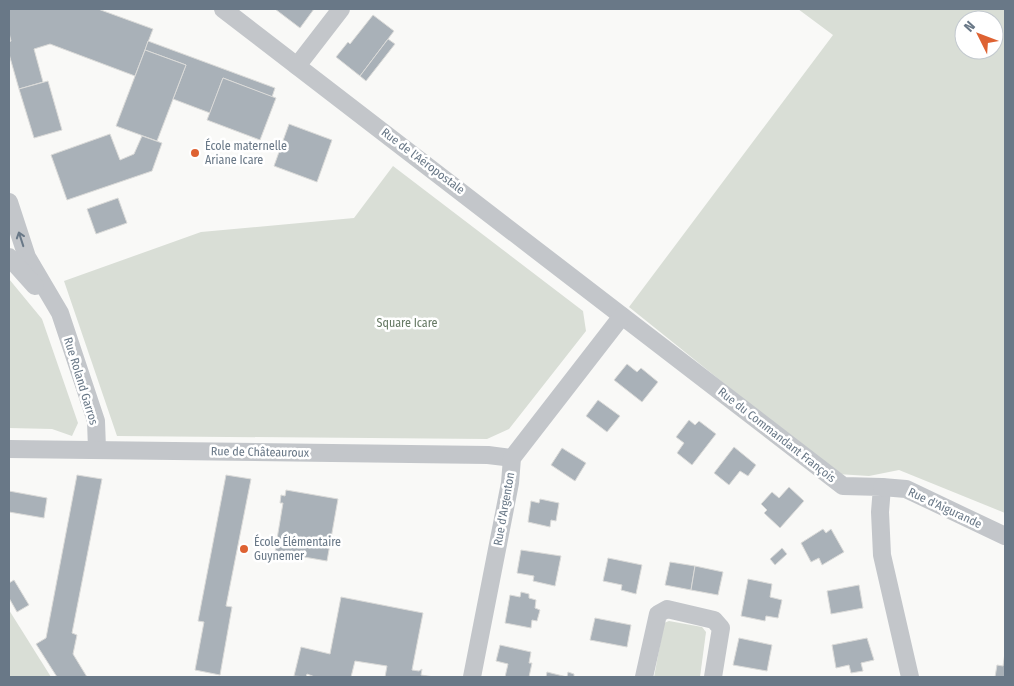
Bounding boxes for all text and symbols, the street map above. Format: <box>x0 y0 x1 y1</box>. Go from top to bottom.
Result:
north arrow <box>954 10 1004 60</box>
text: N <box>961 18 979 35</box>
street label: Rue de l'Aéropostale <box>379 125 467 197</box>
place label: École maternelle Ariane Icare <box>205 138 287 167</box>
marker: École maternelle Ariane Icare <box>189 147 201 159</box>
one-way arrow <box>16 232 25 248</box>
park label: Square Icare <box>377 316 438 330</box>
street label: Rue Roland Garros <box>61 335 101 427</box>
street label: Rue du Commandant François <box>715 385 839 485</box>
street label: Rue de Châteauroux <box>211 444 310 460</box>
street label: Rue d'Argenton <box>491 471 517 547</box>
street label: Rue d'Aigurande <box>906 485 984 531</box>
place label: École Élémentaire Guynemer <box>254 534 341 563</box>
marker: École Élémentaire Guynemer <box>238 543 250 555</box>

